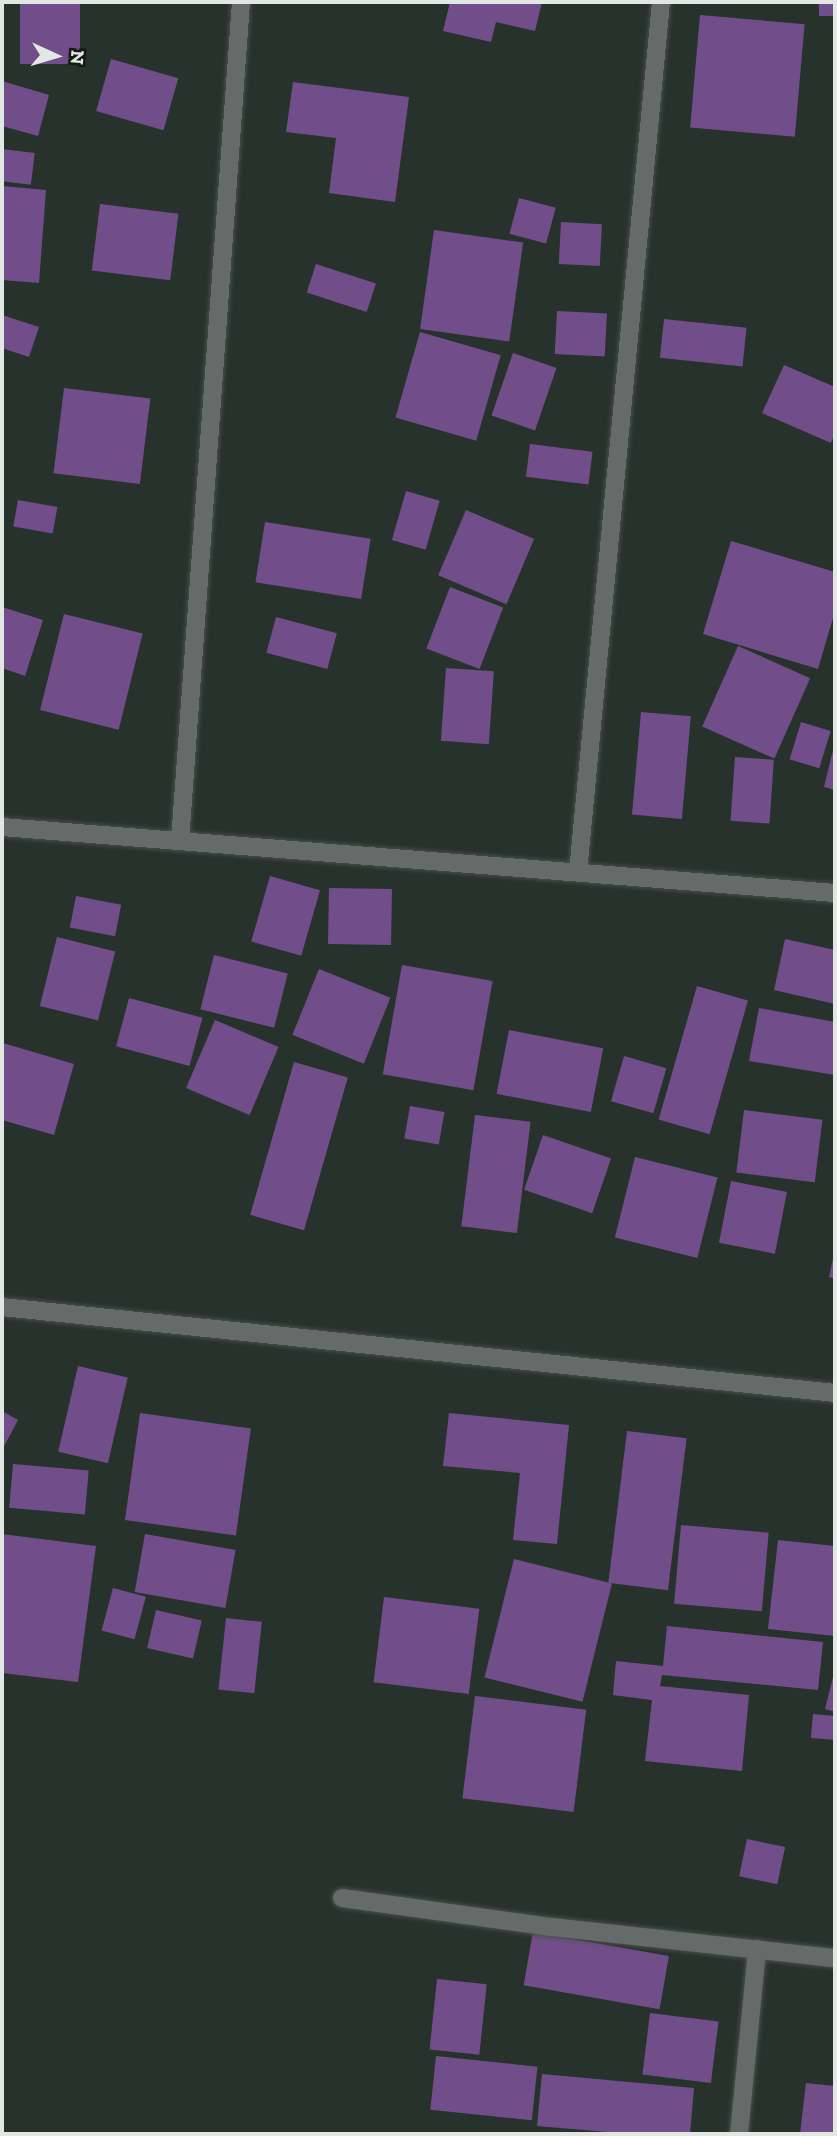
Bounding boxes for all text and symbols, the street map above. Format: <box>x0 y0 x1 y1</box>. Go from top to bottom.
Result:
north arrow <box>21 21 91 91</box>
text: N <box>65 49 89 66</box>

